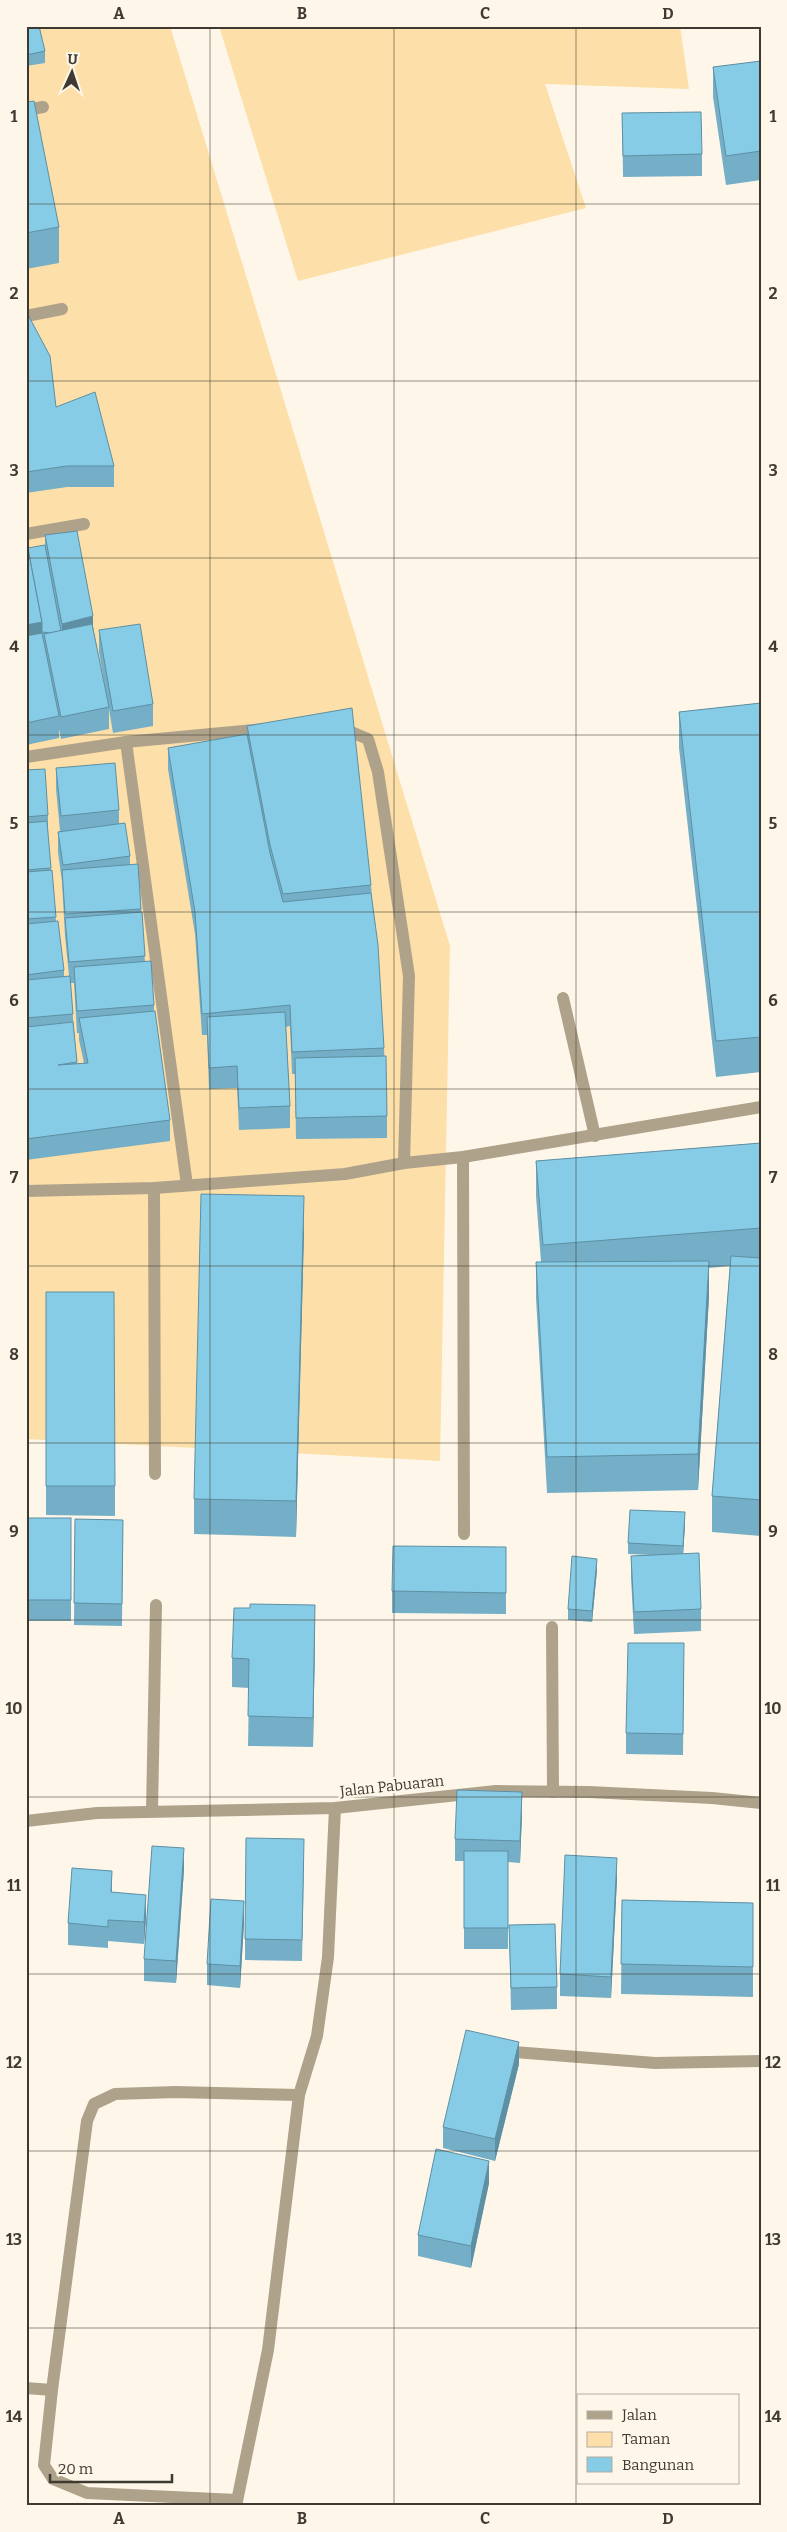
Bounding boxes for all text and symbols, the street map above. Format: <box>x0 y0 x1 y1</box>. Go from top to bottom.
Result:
text: A <box>113 4 125 23</box>
text: B <box>297 4 307 23</box>
text: C <box>480 4 490 23</box>
text: D <box>662 4 674 23</box>
north arrow <box>48 48 98 98</box>
text: U <box>67 51 79 68</box>
text: 1 <box>11 107 18 126</box>
text: 1 <box>770 107 777 126</box>
text: 2 <box>9 284 19 303</box>
text: 2 <box>768 284 778 303</box>
text: 3 <box>9 461 19 480</box>
text: 3 <box>768 461 778 480</box>
text: 4 <box>9 637 19 656</box>
text: 4 <box>768 637 778 656</box>
text: 5 <box>10 814 19 833</box>
text: 5 <box>769 814 778 833</box>
text: 6 <box>9 991 19 1010</box>
text: 6 <box>768 991 778 1010</box>
text: 7 <box>10 1168 19 1187</box>
text: 7 <box>769 1168 778 1187</box>
text: 8 <box>9 1345 19 1364</box>
text: 8 <box>768 1345 778 1364</box>
text: 9 <box>9 1522 19 1541</box>
text: 9 <box>768 1522 778 1541</box>
text: 10 <box>5 1699 23 1718</box>
text: 10 <box>764 1699 782 1718</box>
street label: Jalan Pabuaran <box>338 1772 445 1801</box>
text: 11 <box>7 1876 21 1895</box>
text: 11 <box>766 1876 780 1895</box>
text: 12 <box>6 2053 22 2072</box>
text: 12 <box>765 2053 781 2072</box>
text: 13 <box>6 2230 22 2249</box>
text: 13 <box>765 2230 781 2249</box>
legend <box>577 2394 740 2484</box>
text: Jalan <box>621 2406 657 2424</box>
text: 14 <box>6 2407 23 2426</box>
text: 14 <box>765 2407 782 2426</box>
text: Taman <box>622 2430 671 2448</box>
scale bar <box>50 2452 172 2484</box>
text: Bangunan <box>622 2456 694 2474</box>
text: 20 m <box>58 2460 94 2478</box>
text: A <box>113 2509 125 2528</box>
text: B <box>297 2509 307 2528</box>
text: C <box>480 2509 490 2528</box>
text: D <box>662 2509 674 2528</box>

